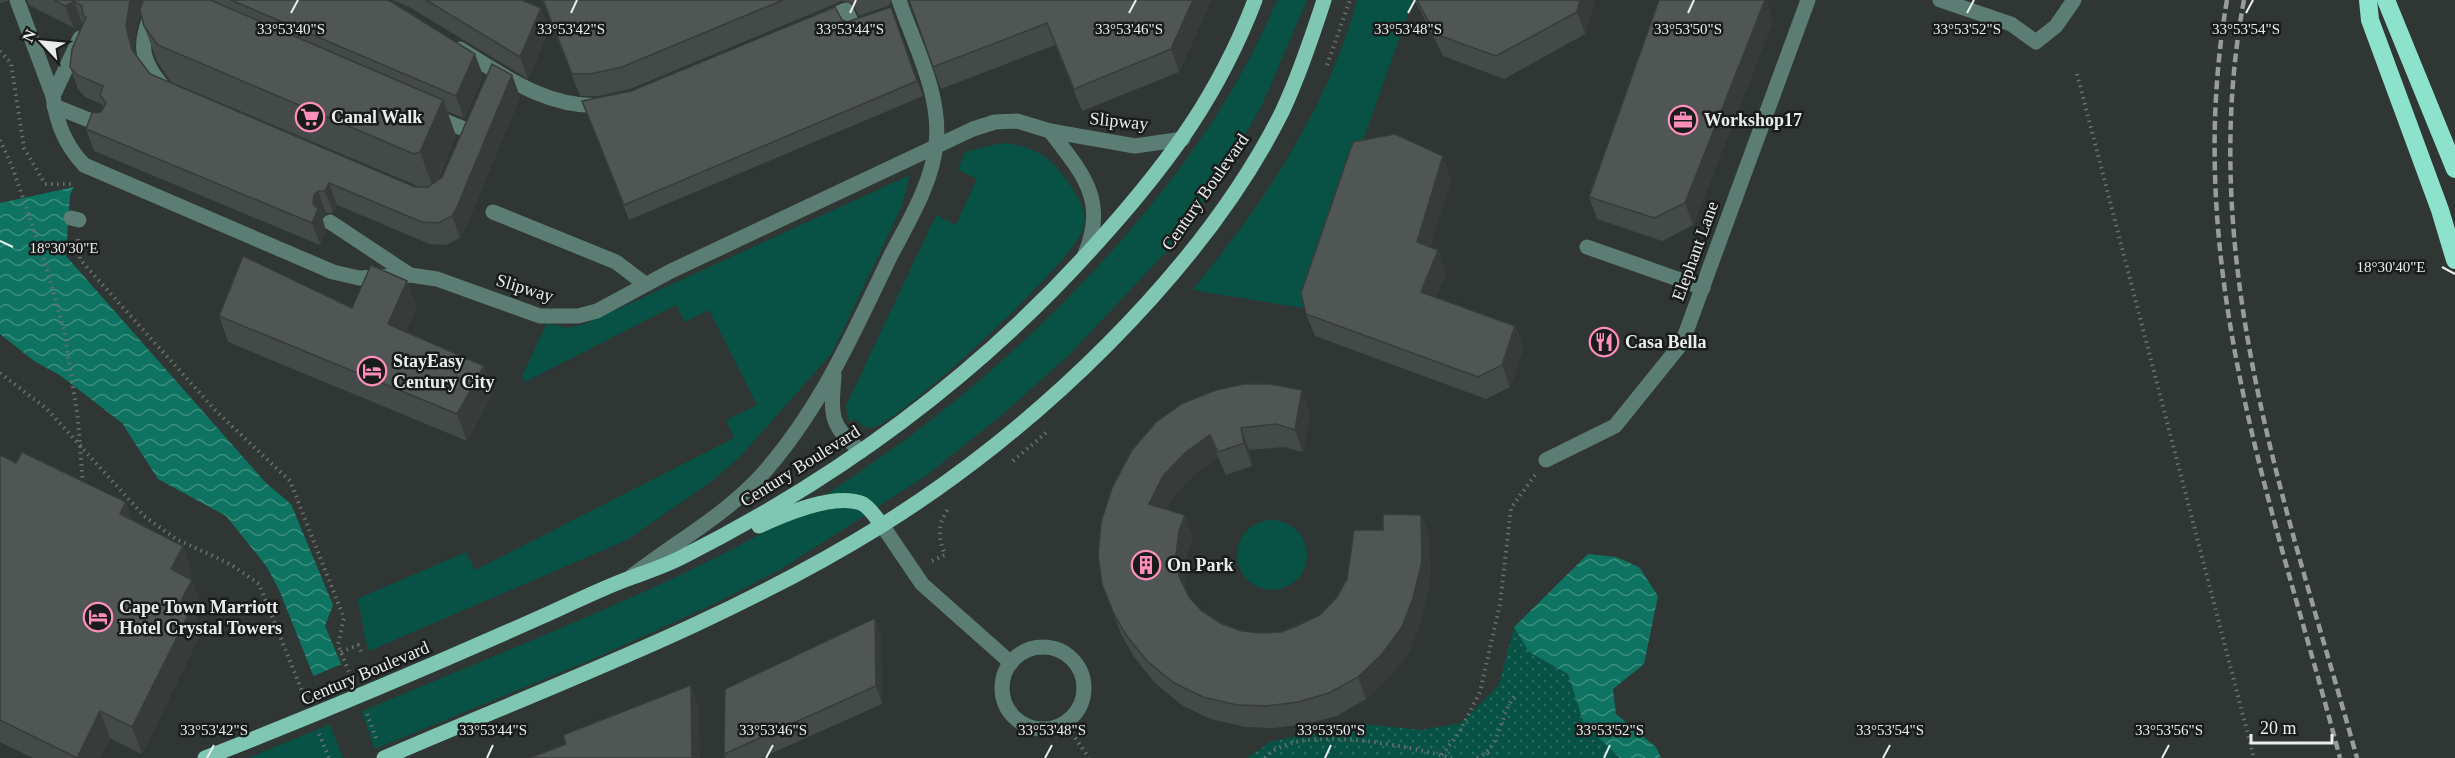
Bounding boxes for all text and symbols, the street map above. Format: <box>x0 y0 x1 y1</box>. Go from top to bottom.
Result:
north arrow <box>12 12 72 72</box>
text: 33°53'40"S <box>257 21 325 37</box>
text: 33°53'42"S <box>537 21 605 37</box>
text: 33°53'44"S <box>816 21 884 37</box>
text: 33°53'46"S <box>1095 21 1163 37</box>
text: 33°53'48"S <box>1374 21 1442 37</box>
text: 33°53'50"S <box>1654 21 1722 37</box>
text: 33°53'52"S <box>1933 21 2001 37</box>
text: 33°53'54"S <box>2212 21 2280 37</box>
text: N <box>19 26 39 45</box>
supermarket icon: Canal Walk <box>294 101 326 133</box>
office icon: Workshop17 <box>1667 104 1699 136</box>
place label: Canal Walk <box>331 107 422 127</box>
street label: Slipway <box>1089 108 1149 134</box>
place label: Workshop17 <box>1704 110 1802 130</box>
street label: Century Boulevard <box>1157 130 1253 254</box>
street label: Elephant Lane <box>1668 198 1722 303</box>
text: 18°30'30"E <box>30 240 99 256</box>
text: 18°30'40"E <box>2357 259 2426 275</box>
street label: Slipway <box>494 270 556 306</box>
restaurant icon: Casa Bella <box>1588 326 1620 358</box>
place label: Casa Bella <box>1625 332 1707 352</box>
place label: StayEasy Century City <box>393 351 495 392</box>
hotel icon: StayEasy Century City <box>356 355 388 387</box>
street label: Century Boulevard <box>736 421 864 511</box>
building icon: On Park <box>1130 549 1162 581</box>
place label: On Park <box>1167 555 1234 575</box>
place label: Cape Town Marriott Hotel Crystal Towers <box>119 597 282 638</box>
hotel icon: Cape Town Marriott Hotel Crystal Towers <box>82 601 114 633</box>
street label: Century Boulevard <box>298 637 432 709</box>
scale bar <box>2251 707 2332 745</box>
text: 20 m <box>2260 718 2297 738</box>
text: 33°53'42"S <box>180 722 248 738</box>
text: 33°53'44"S <box>459 722 527 738</box>
text: 33°53'46"S <box>739 722 807 738</box>
text: 33°53'48"S <box>1018 722 1086 738</box>
text: 33°53'50"S <box>1297 722 1365 738</box>
text: 33°53'52"S <box>1576 722 1644 738</box>
text: 33°53'54"S <box>1856 722 1924 738</box>
text: 33°53'56"S <box>2135 722 2203 738</box>

